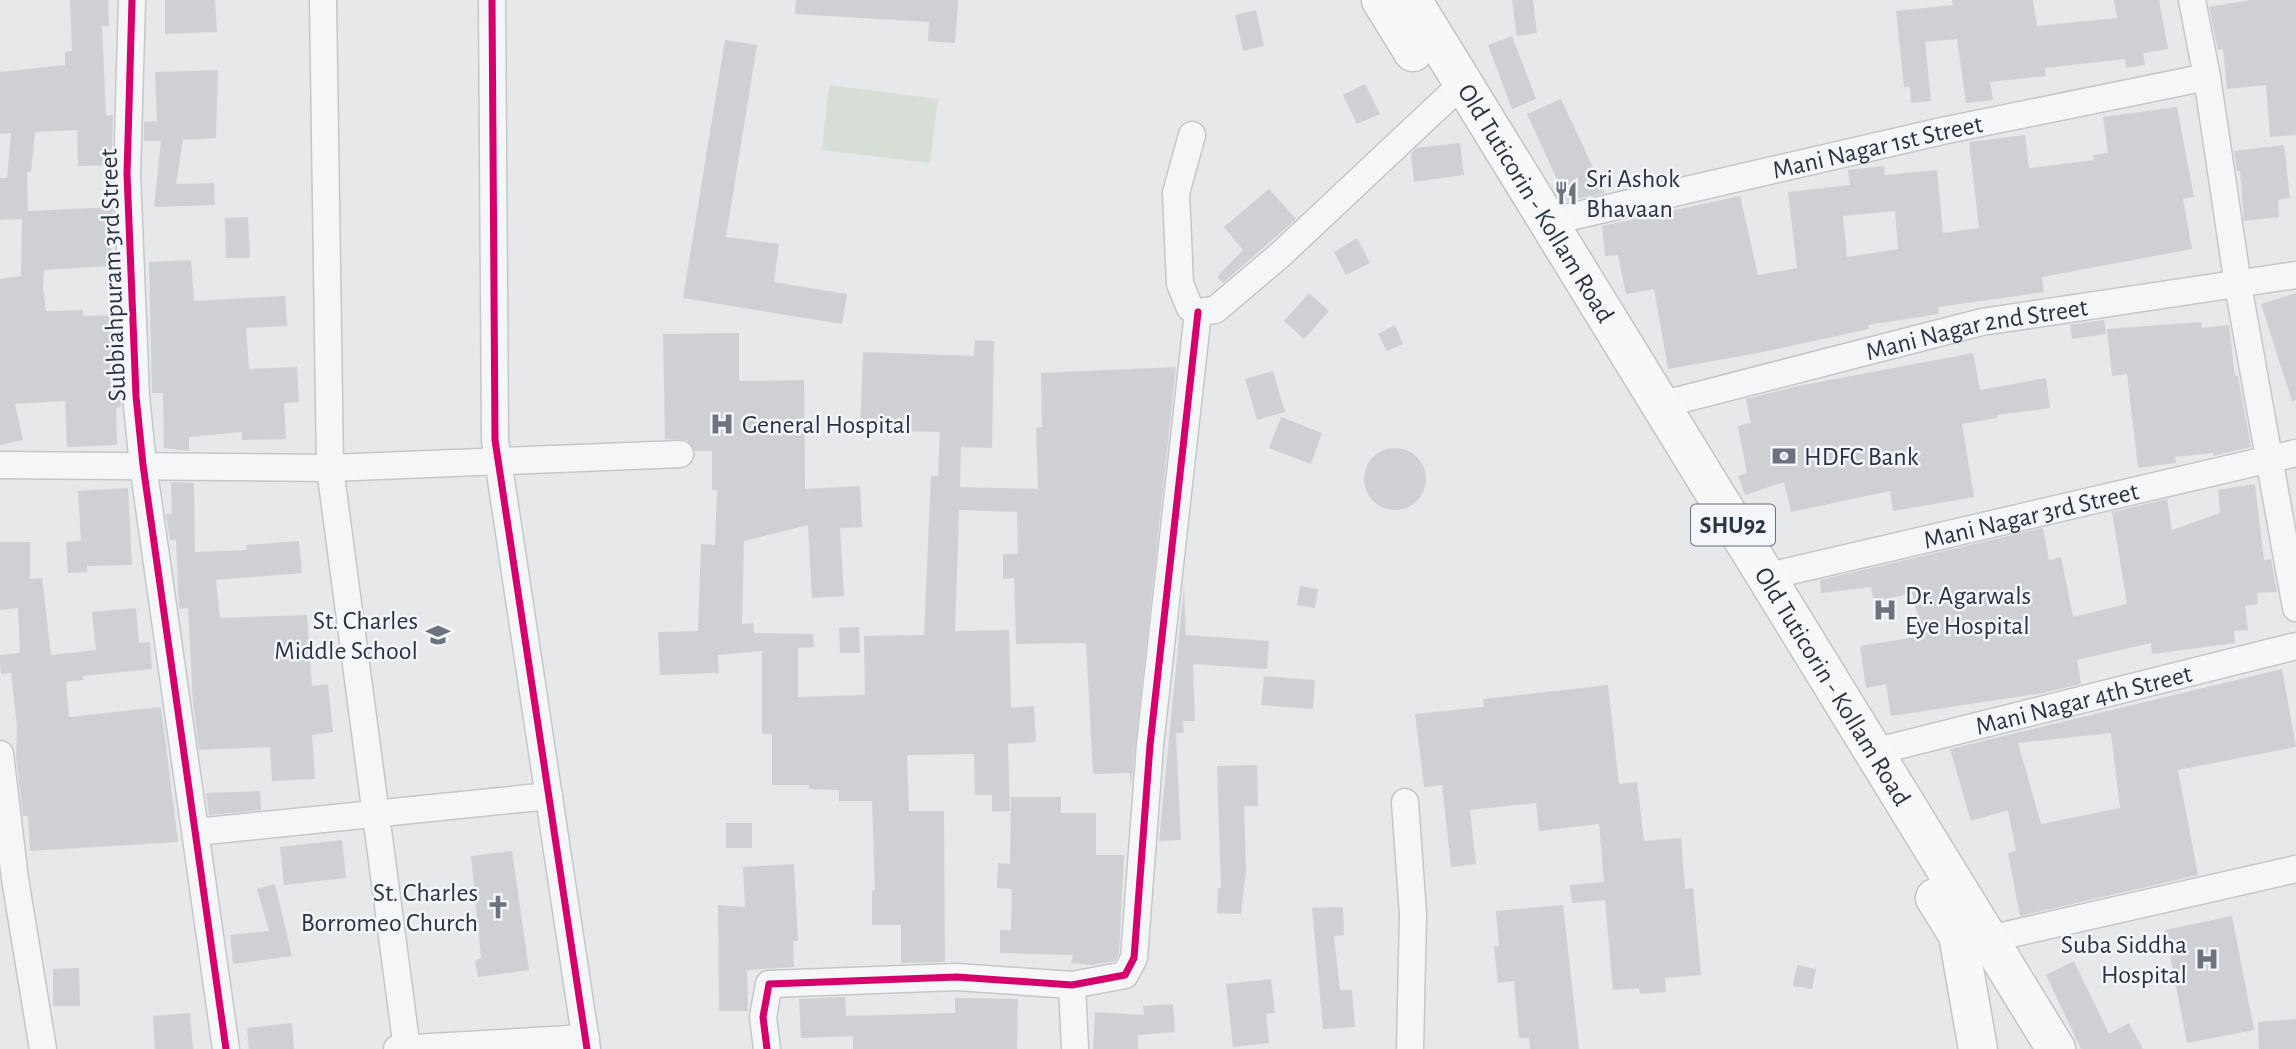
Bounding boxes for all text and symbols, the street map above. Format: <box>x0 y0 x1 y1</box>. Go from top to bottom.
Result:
street label: Old Tuticorin - Kollam Road <box>1453 80 1619 327</box>
street label: Mani Nagar 1st Street <box>1770 111 1985 184</box>
street label: Subbiahpuram 3rd Street <box>96 148 130 402</box>
place label: Sri Ashok Bhavaan <box>1586 166 1680 222</box>
restaurant icon: Sri Ashok Bhavaan <box>1552 179 1580 207</box>
street label: Mani Nagar 2nd Street <box>1863 294 2090 365</box>
hospital icon: General Hospital <box>708 410 736 438</box>
place label: General Hospital <box>742 412 911 438</box>
bank icon: HDFC Bank <box>1770 442 1798 470</box>
place label: HDFC Bank <box>1804 444 1919 470</box>
street label: Mani Nagar 3rd Street <box>1921 478 2141 554</box>
road number: SHU92 <box>1691 504 1775 546</box>
street label: Old Tuticorin - Kollam Road <box>1749 563 1915 810</box>
place label: Dr. Agarwals Eye Hospital <box>1905 583 2031 639</box>
hospital icon: Dr. Agarwals Eye Hospital <box>1871 596 1899 624</box>
place label: St. Charles Middle School <box>274 608 418 664</box>
school or university icon: St. Charles Middle School <box>424 621 452 649</box>
street label: Mani Nagar 4th Street <box>1973 661 2195 740</box>
place label: St. Charles Borromeo Church <box>301 880 478 936</box>
church icon: St. Charles Borromeo Church <box>484 893 512 921</box>
place label: Suba Siddha Hospital <box>2061 932 2187 988</box>
hospital icon: Suba Siddha Hospital <box>2193 945 2221 973</box>

